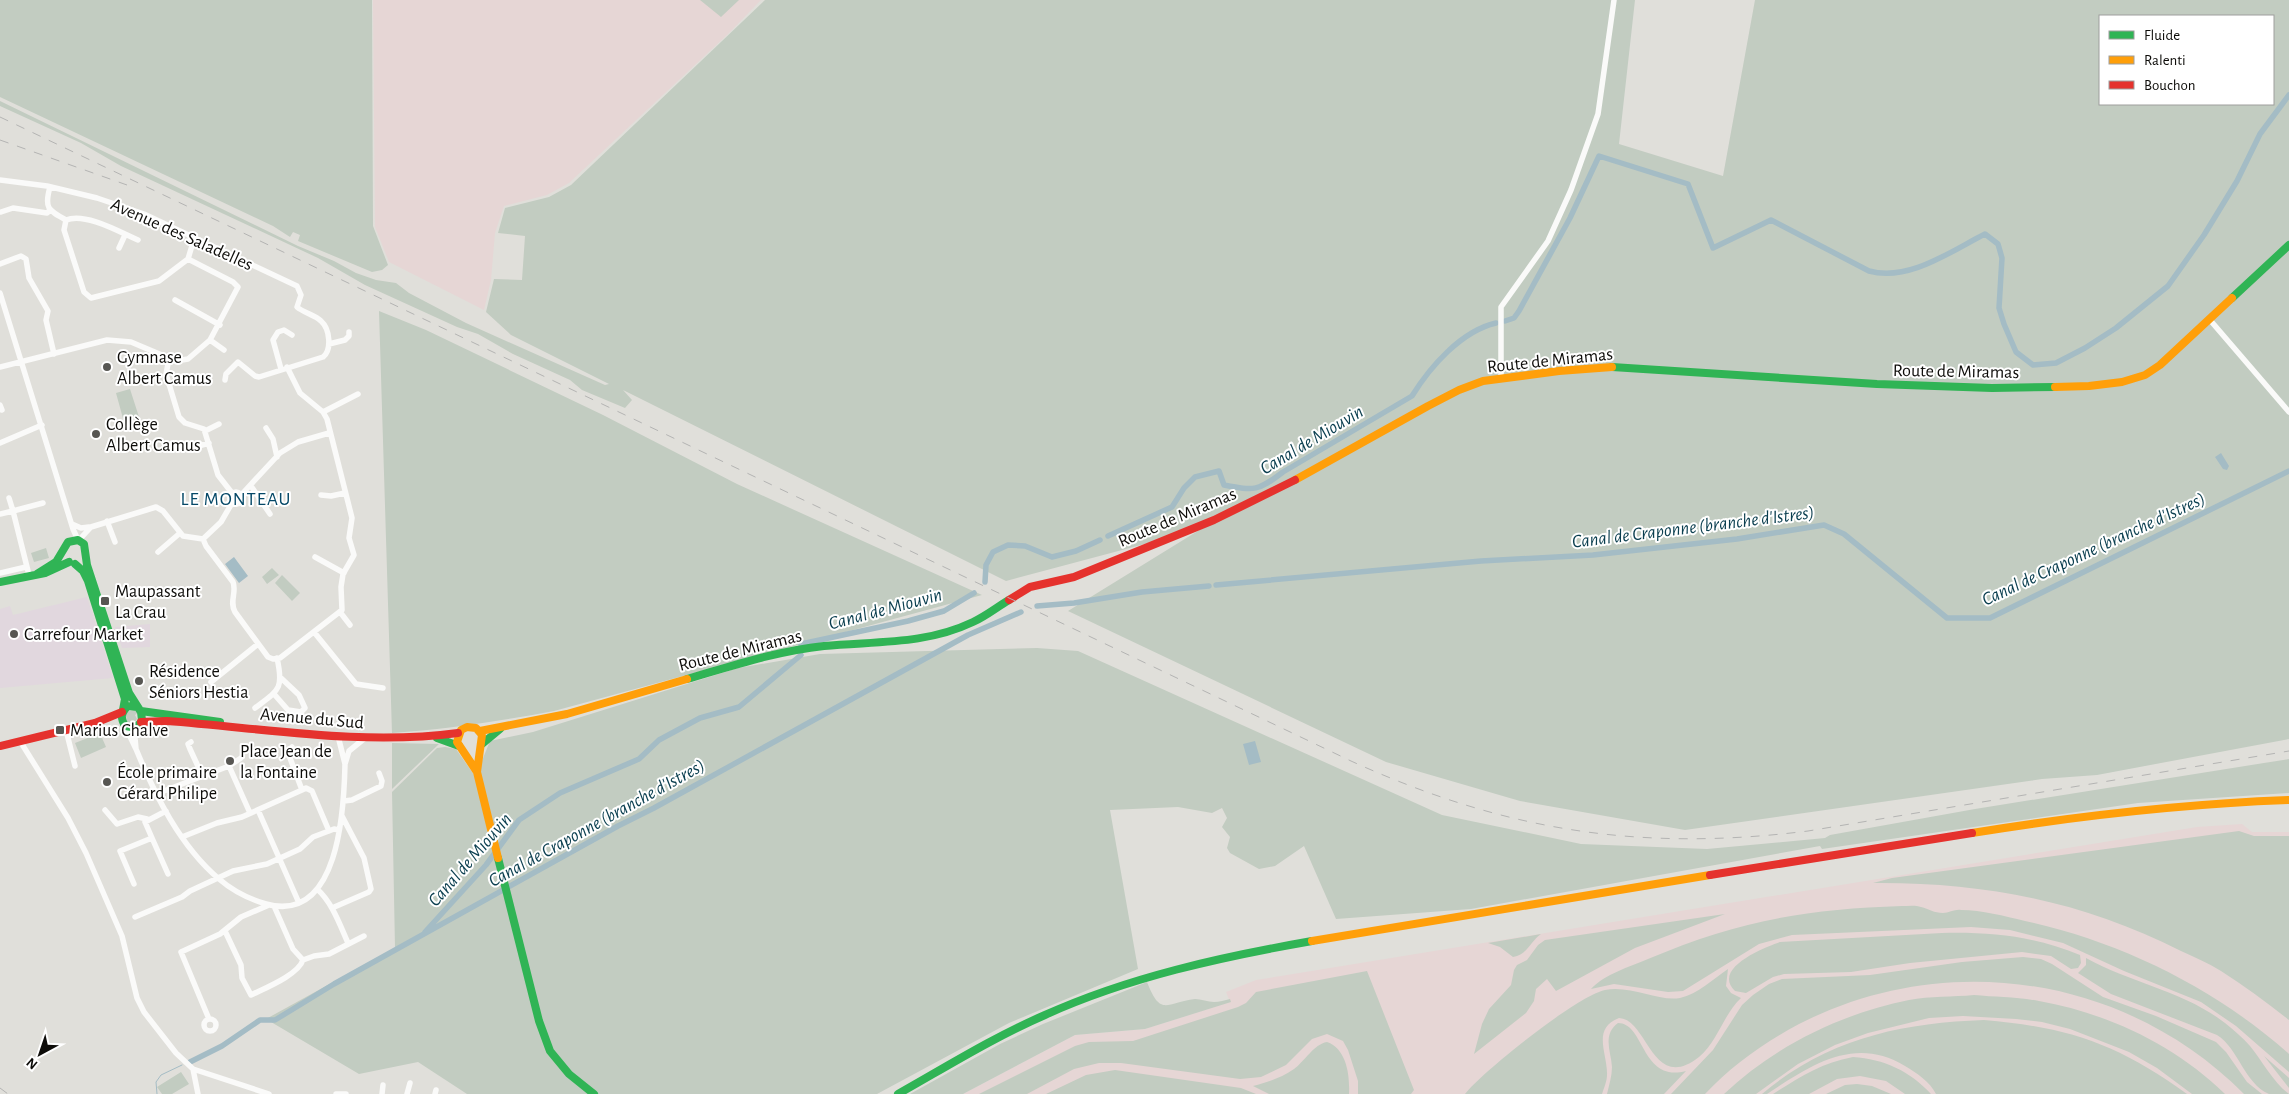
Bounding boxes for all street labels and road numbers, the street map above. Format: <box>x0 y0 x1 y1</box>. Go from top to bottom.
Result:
street label: Avenue des Saladelles <box>108 196 255 274</box>
street label: Route de Miramas <box>1486 345 1614 377</box>
street label: Route de Miramas <box>1893 362 2019 382</box>
street label: Route de Miramas <box>1116 485 1239 551</box>
street label: Route de Miramas <box>677 627 804 675</box>
street label: Avenue du Sud <box>259 706 364 732</box>

